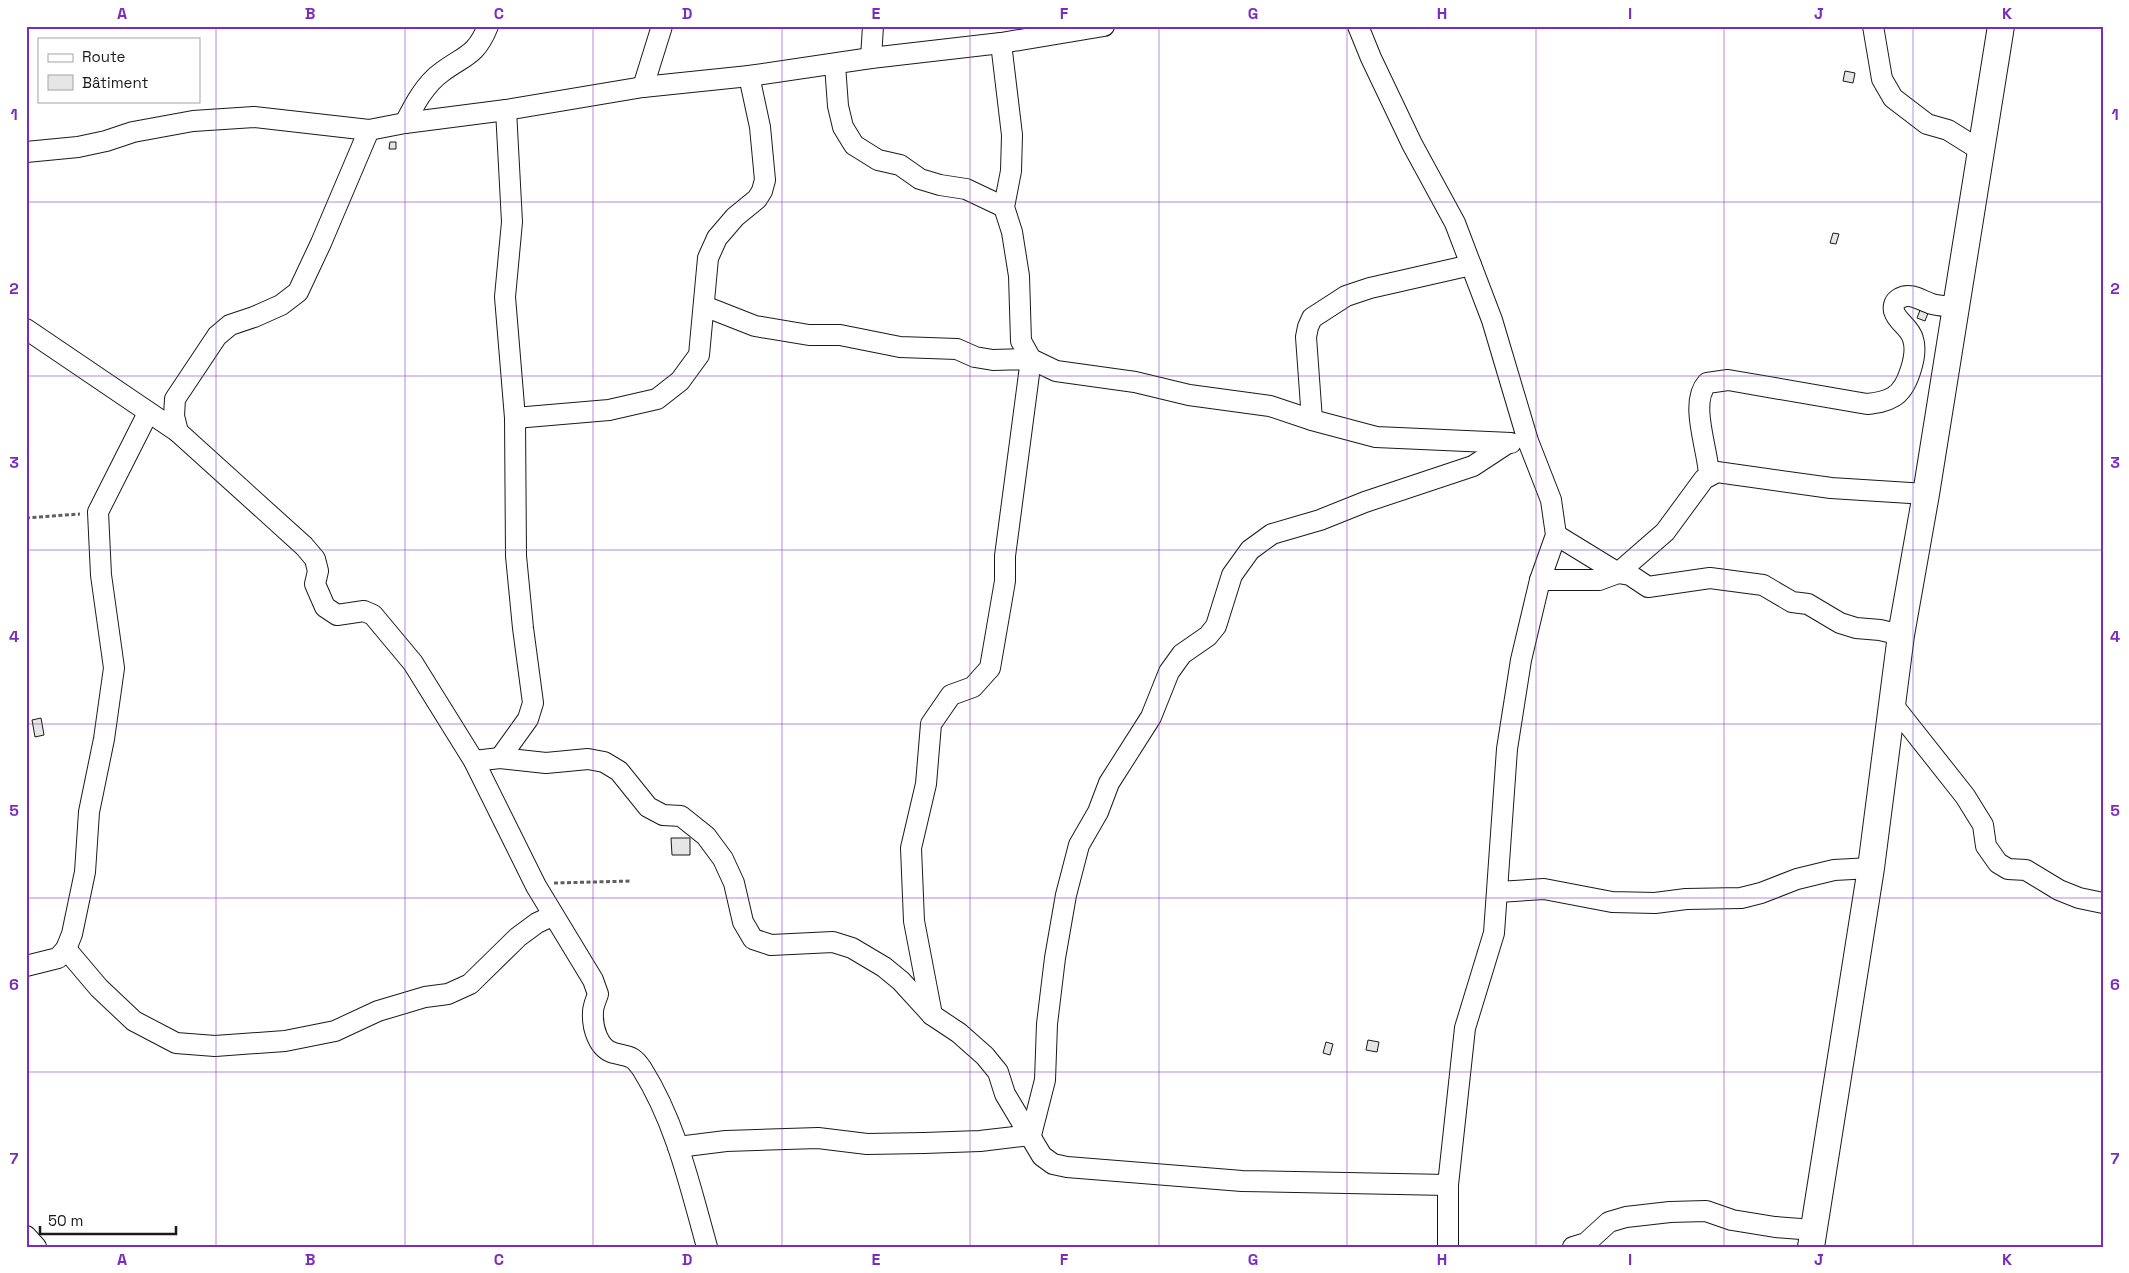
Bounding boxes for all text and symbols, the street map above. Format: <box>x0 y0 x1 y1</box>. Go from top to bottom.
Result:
text: A <box>117 3 127 24</box>
text: B <box>305 3 315 24</box>
text: C <box>494 3 504 24</box>
text: D <box>682 3 692 24</box>
text: E <box>872 3 881 24</box>
text: F <box>1060 3 1069 24</box>
text: G <box>1248 3 1258 24</box>
text: H <box>1437 3 1447 24</box>
text: I <box>1628 3 1632 24</box>
text: J <box>1814 3 1824 24</box>
text: K <box>2002 3 2012 24</box>
legend <box>38 38 200 102</box>
text: Route <box>82 47 126 66</box>
text: Bâtiment <box>82 73 148 92</box>
text: 1 <box>10 104 18 125</box>
text: 1 <box>2111 104 2119 125</box>
text: 2 <box>9 278 19 299</box>
text: 2 <box>2110 278 2120 299</box>
text: 3 <box>9 452 19 473</box>
text: 3 <box>2110 452 2120 473</box>
text: 4 <box>9 626 19 647</box>
text: 4 <box>2110 626 2120 647</box>
text: 5 <box>9 800 19 821</box>
text: 5 <box>2110 800 2120 821</box>
text: 6 <box>9 974 19 995</box>
text: 6 <box>2110 974 2120 995</box>
text: 7 <box>10 1148 19 1169</box>
text: 7 <box>2111 1148 2120 1169</box>
scale bar <box>40 1203 176 1235</box>
text: 50 m <box>48 1211 83 1230</box>
text: A <box>117 1249 127 1270</box>
text: B <box>305 1249 315 1270</box>
text: C <box>494 1249 504 1270</box>
text: D <box>682 1249 692 1270</box>
text: E <box>872 1249 881 1270</box>
text: F <box>1060 1249 1069 1270</box>
text: G <box>1248 1249 1258 1270</box>
text: H <box>1437 1249 1447 1270</box>
text: I <box>1628 1249 1632 1270</box>
text: J <box>1814 1249 1824 1270</box>
text: K <box>2002 1249 2012 1270</box>

